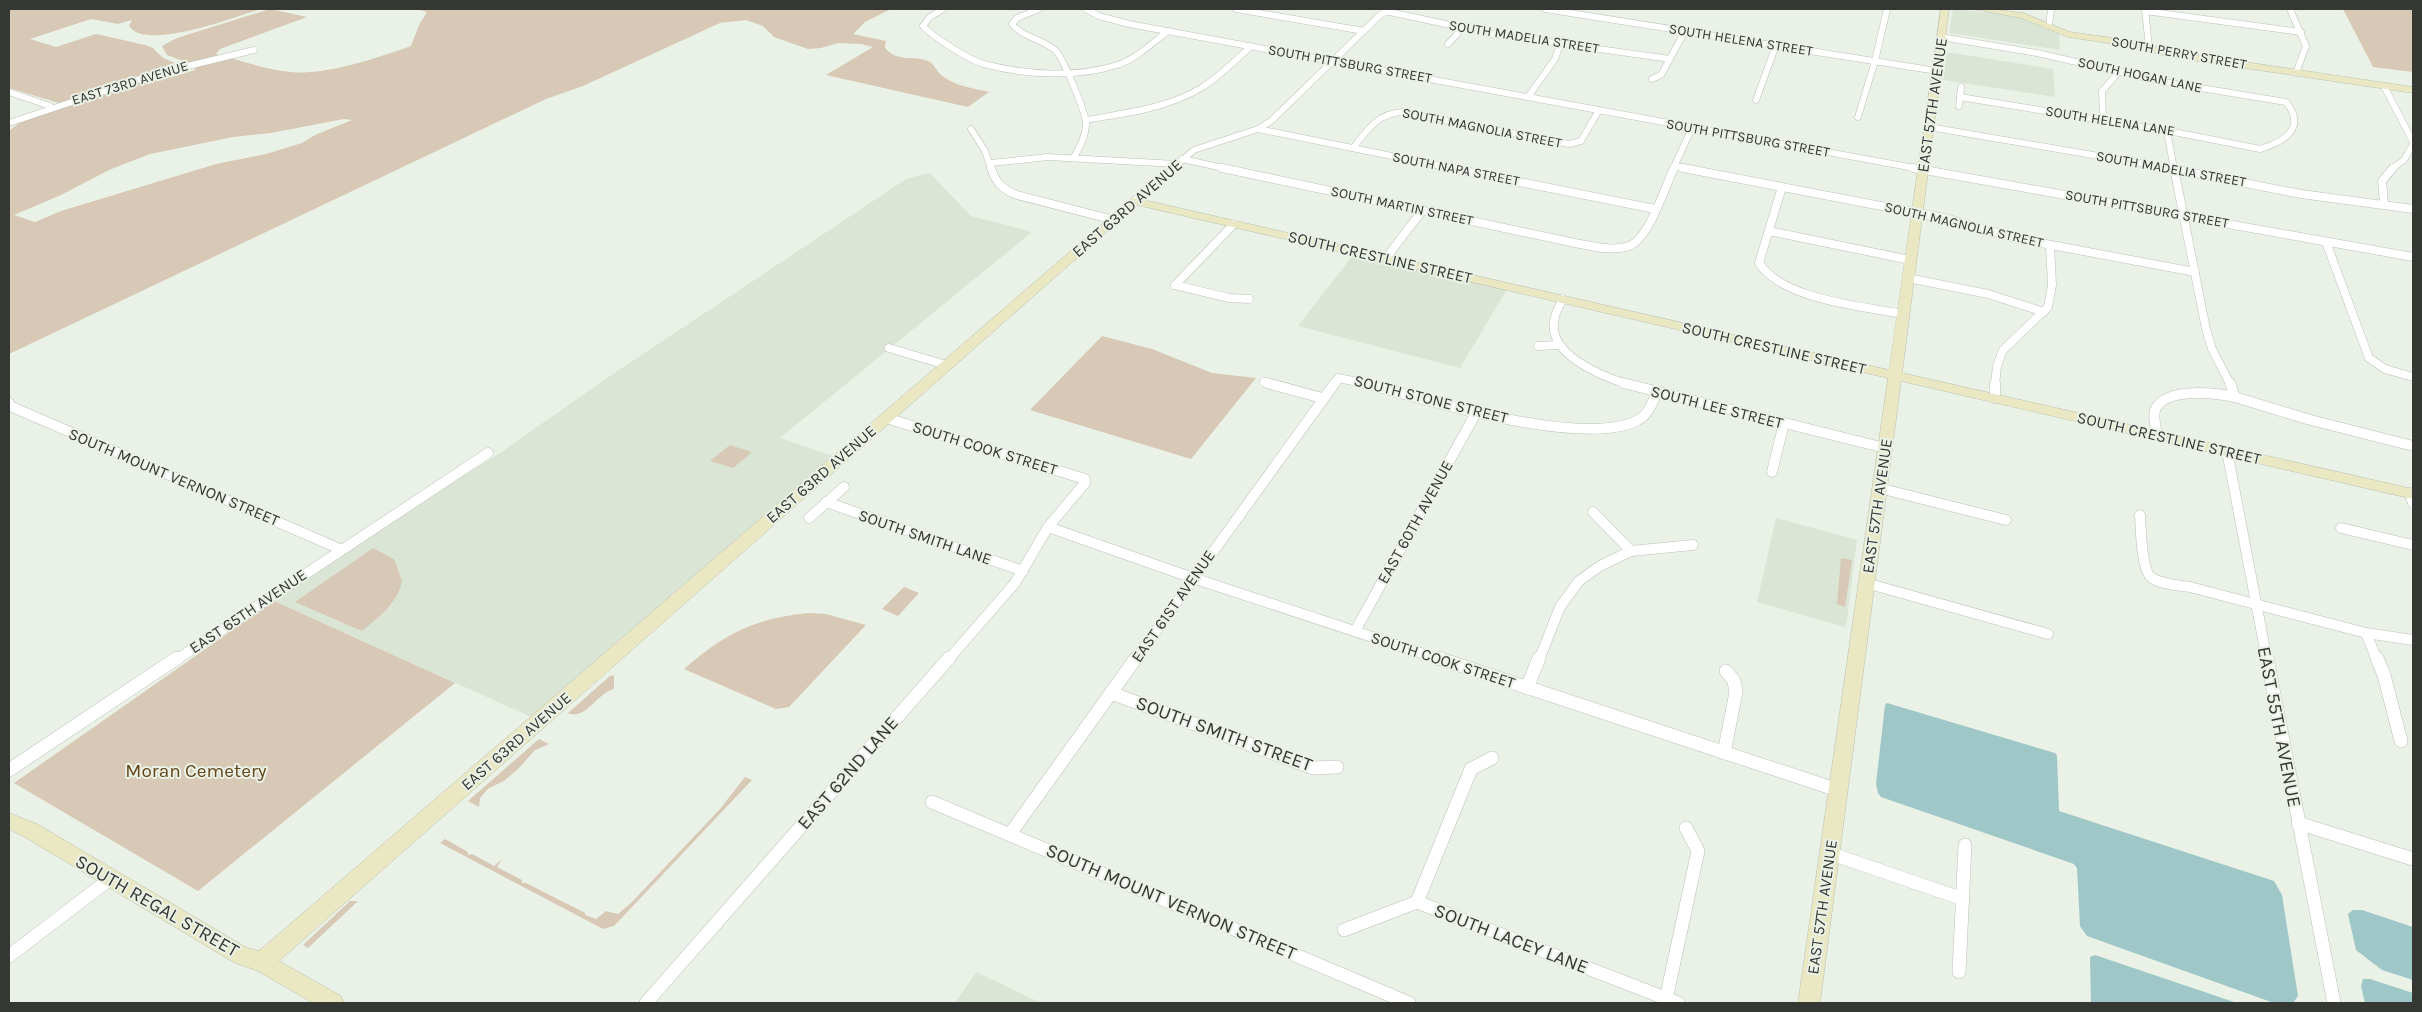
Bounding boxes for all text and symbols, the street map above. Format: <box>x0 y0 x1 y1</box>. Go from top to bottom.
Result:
street label: SOUTH MADELIA STREET <box>1448 17 1600 57</box>
street label: SOUTH HELENA STREET <box>1668 20 1814 60</box>
street label: SOUTH PERRY STREET <box>2110 33 2248 73</box>
street label: EAST 57TH AVENUE <box>1913 36 1951 174</box>
street label: SOUTH PITTSBURG STREET <box>1267 41 1433 87</box>
street label: SOUTH HOGAN LANE <box>2076 54 2204 96</box>
street label: EAST 73RD AVENUE <box>70 57 190 109</box>
street label: SOUTH HELENA LANE <box>2044 102 2176 140</box>
street label: SOUTH MAGNOLIA STREET <box>1401 104 1563 152</box>
street label: SOUTH PITTSBURG STREET <box>1665 115 1831 161</box>
street label: SOUTH MADELIA STREET <box>2095 147 2247 191</box>
street label: SOUTH NAPA STREET <box>1391 148 1521 190</box>
street label: EAST 63RD AVENUE <box>1068 155 1186 261</box>
street label: SOUTH MARTIN STREET <box>1329 183 1475 229</box>
street label: SOUTH PITTSBURG STREET <box>2064 186 2230 232</box>
street label: SOUTH MAGNOLIA STREET <box>1883 198 2045 252</box>
street label: SOUTH CRESTLINE STREET <box>1286 227 1474 287</box>
street label: SOUTH CRESTLINE STREET <box>1680 318 1868 378</box>
street label: SOUTH STONE STREET <box>1352 371 1510 427</box>
street label: SOUTH LEE STREET <box>1649 381 1785 433</box>
street label: SOUTH CRESTLINE STREET <box>2075 408 2263 468</box>
street label: SOUTH COOK STREET <box>910 417 1060 479</box>
street label: EAST 63RD AVENUE <box>762 421 880 527</box>
street label: SOUTH MOUNT VERNON STREET <box>66 424 282 530</box>
street label: EAST 57TH AVENUE <box>1858 437 1896 575</box>
street label: EAST 60TH AVENUE <box>1373 457 1457 587</box>
street label: SOUTH SMITH LANE <box>856 505 994 569</box>
street label: EAST 61ST AVENUE <box>1127 546 1219 666</box>
street label: EAST 65TH AVENUE <box>186 565 310 657</box>
street label: SOUTH COOK STREET <box>1369 628 1517 692</box>
street label: EAST 55TH AVENUE <box>2253 645 2305 809</box>
street label: EAST 63RD AVENUE <box>457 688 575 794</box>
street label: SOUTH SMITH STREET <box>1133 692 1316 776</box>
street label: EAST 62ND LANE <box>793 712 903 834</box>
park label: Moran Cemetery <box>125 760 267 782</box>
street label: EAST 57TH AVENUE <box>1803 838 1841 976</box>
street label: SOUTH MOUNT VERNON STREET <box>1042 839 1300 965</box>
street label: SOUTH REGAL STREET <box>71 850 243 962</box>
street label: SOUTH LACEY LANE <box>1431 899 1591 979</box>

